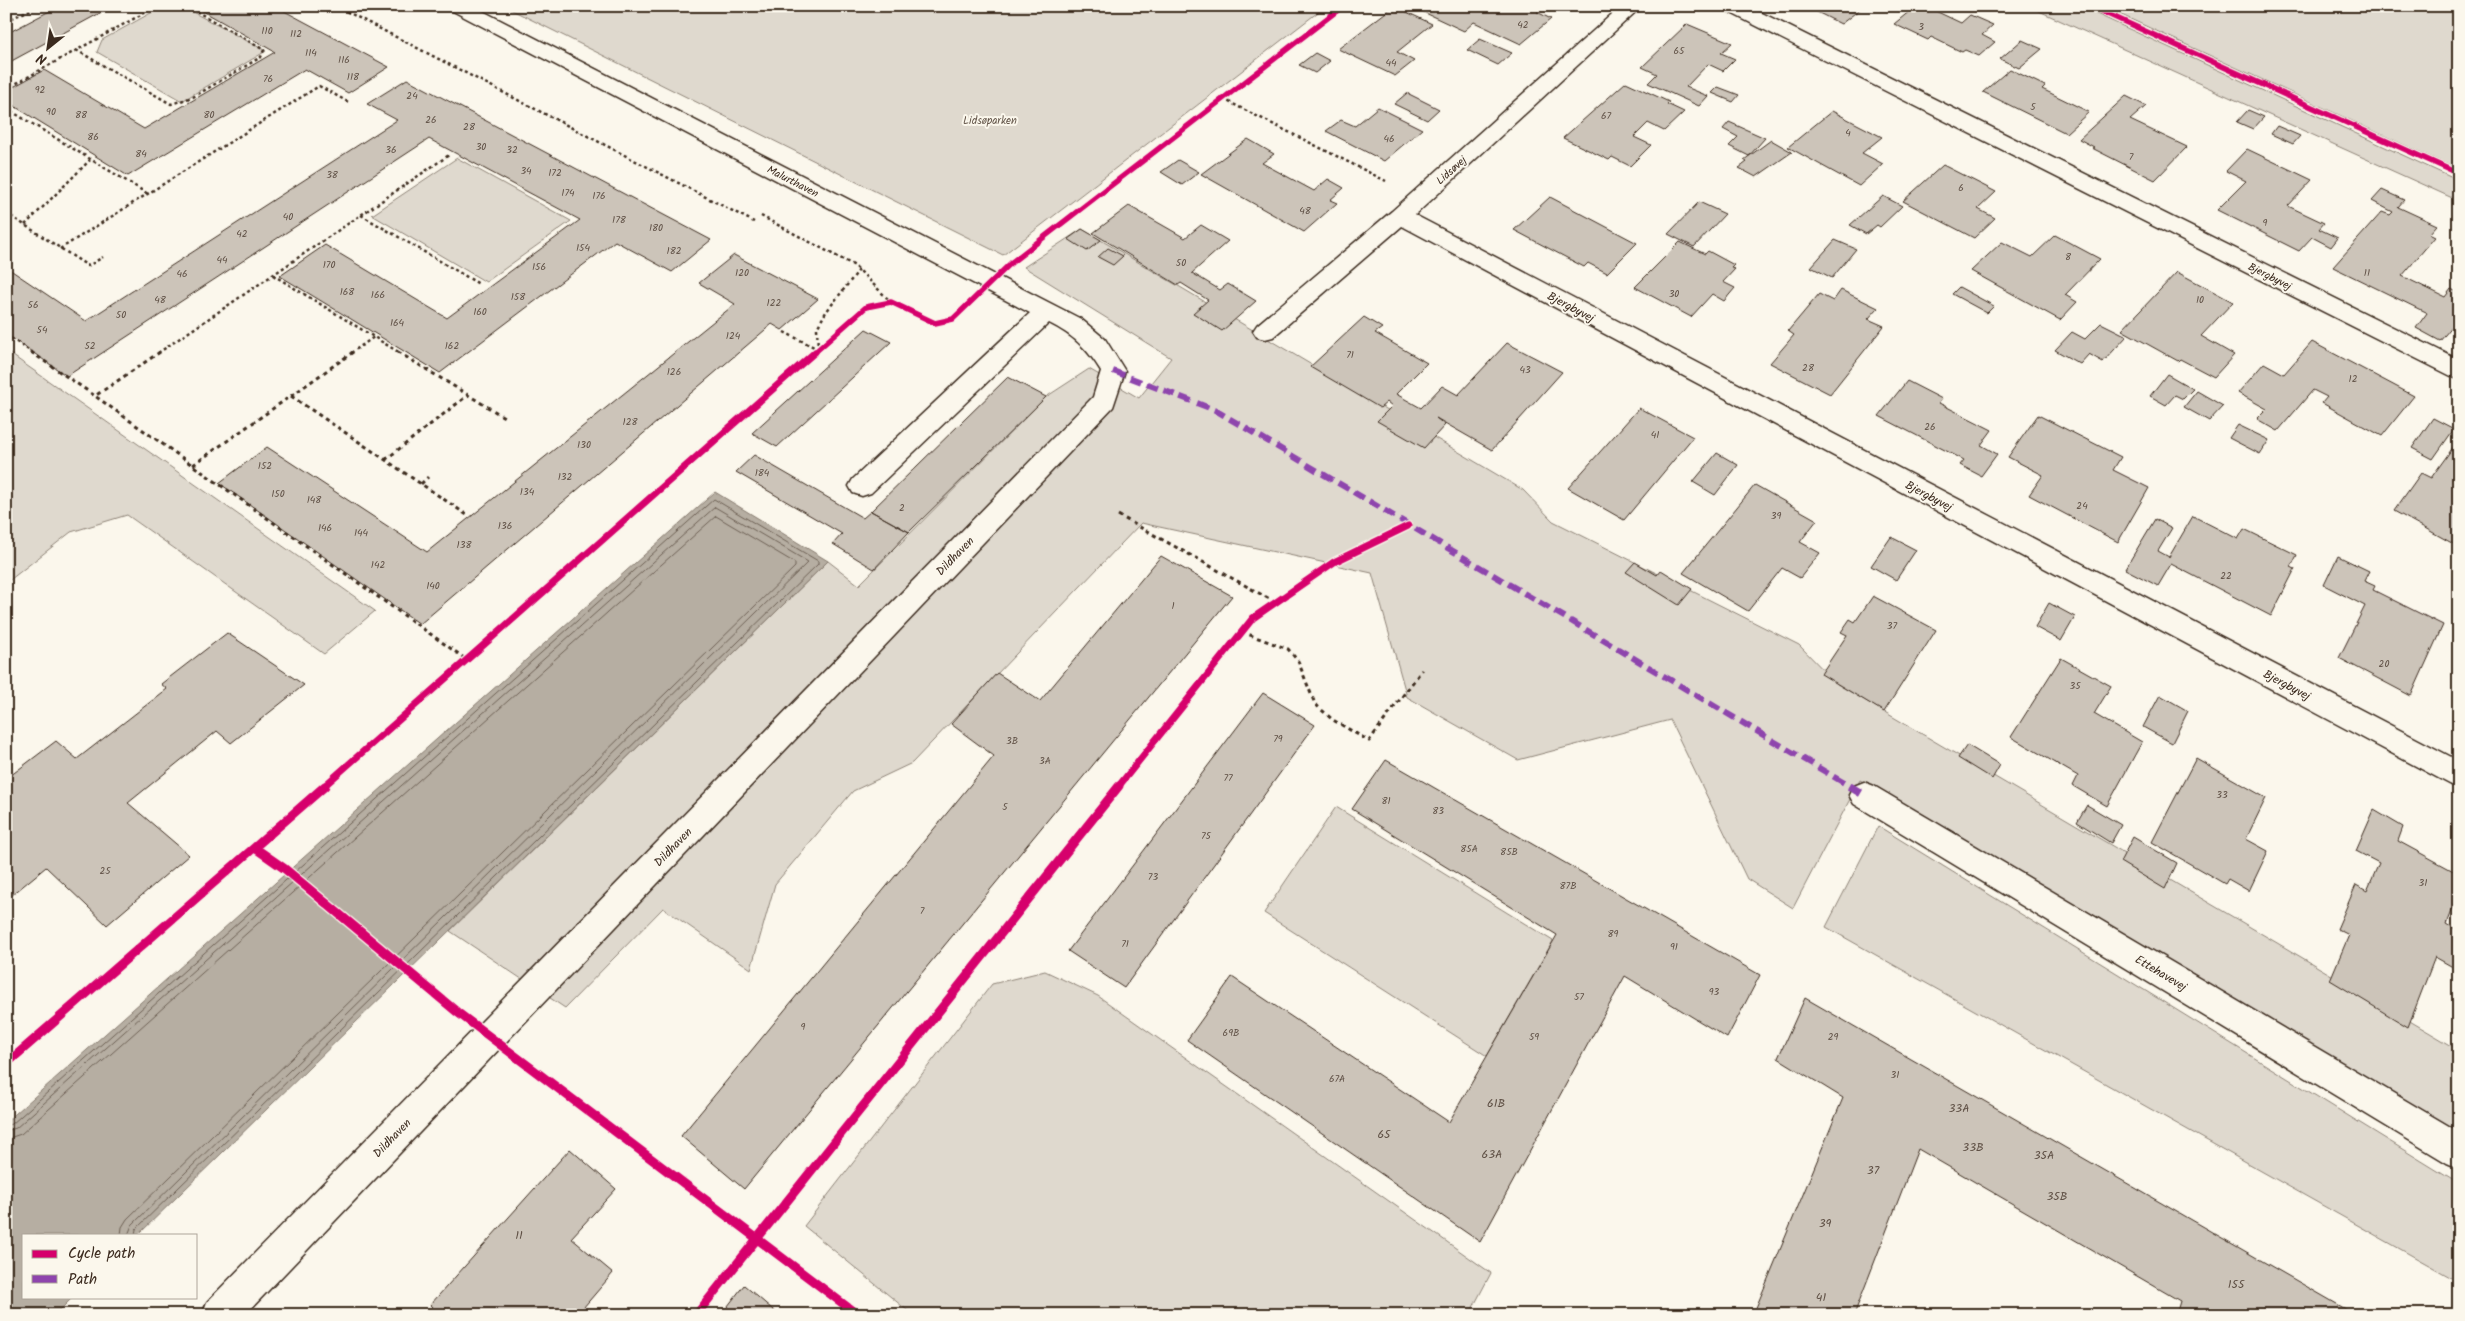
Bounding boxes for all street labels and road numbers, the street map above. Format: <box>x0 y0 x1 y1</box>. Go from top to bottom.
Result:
street label: Lidsøvej <box>1432 151 1472 190</box>
street label: Malurthaven <box>763 161 822 203</box>
street label: Bjergbyvej <box>2245 258 2296 296</box>
street label: Bjergbyvej <box>1544 287 1599 328</box>
street label: Bjergbyvej <box>1902 476 1957 517</box>
street label: Dildhaven <box>932 532 979 580</box>
street label: Bjergbyvej <box>2260 665 2315 706</box>
street label: Dildhaven <box>650 823 697 871</box>
street label: Ettehavevej <box>2131 950 2191 997</box>
street label: Dildhaven <box>369 1114 416 1162</box>

